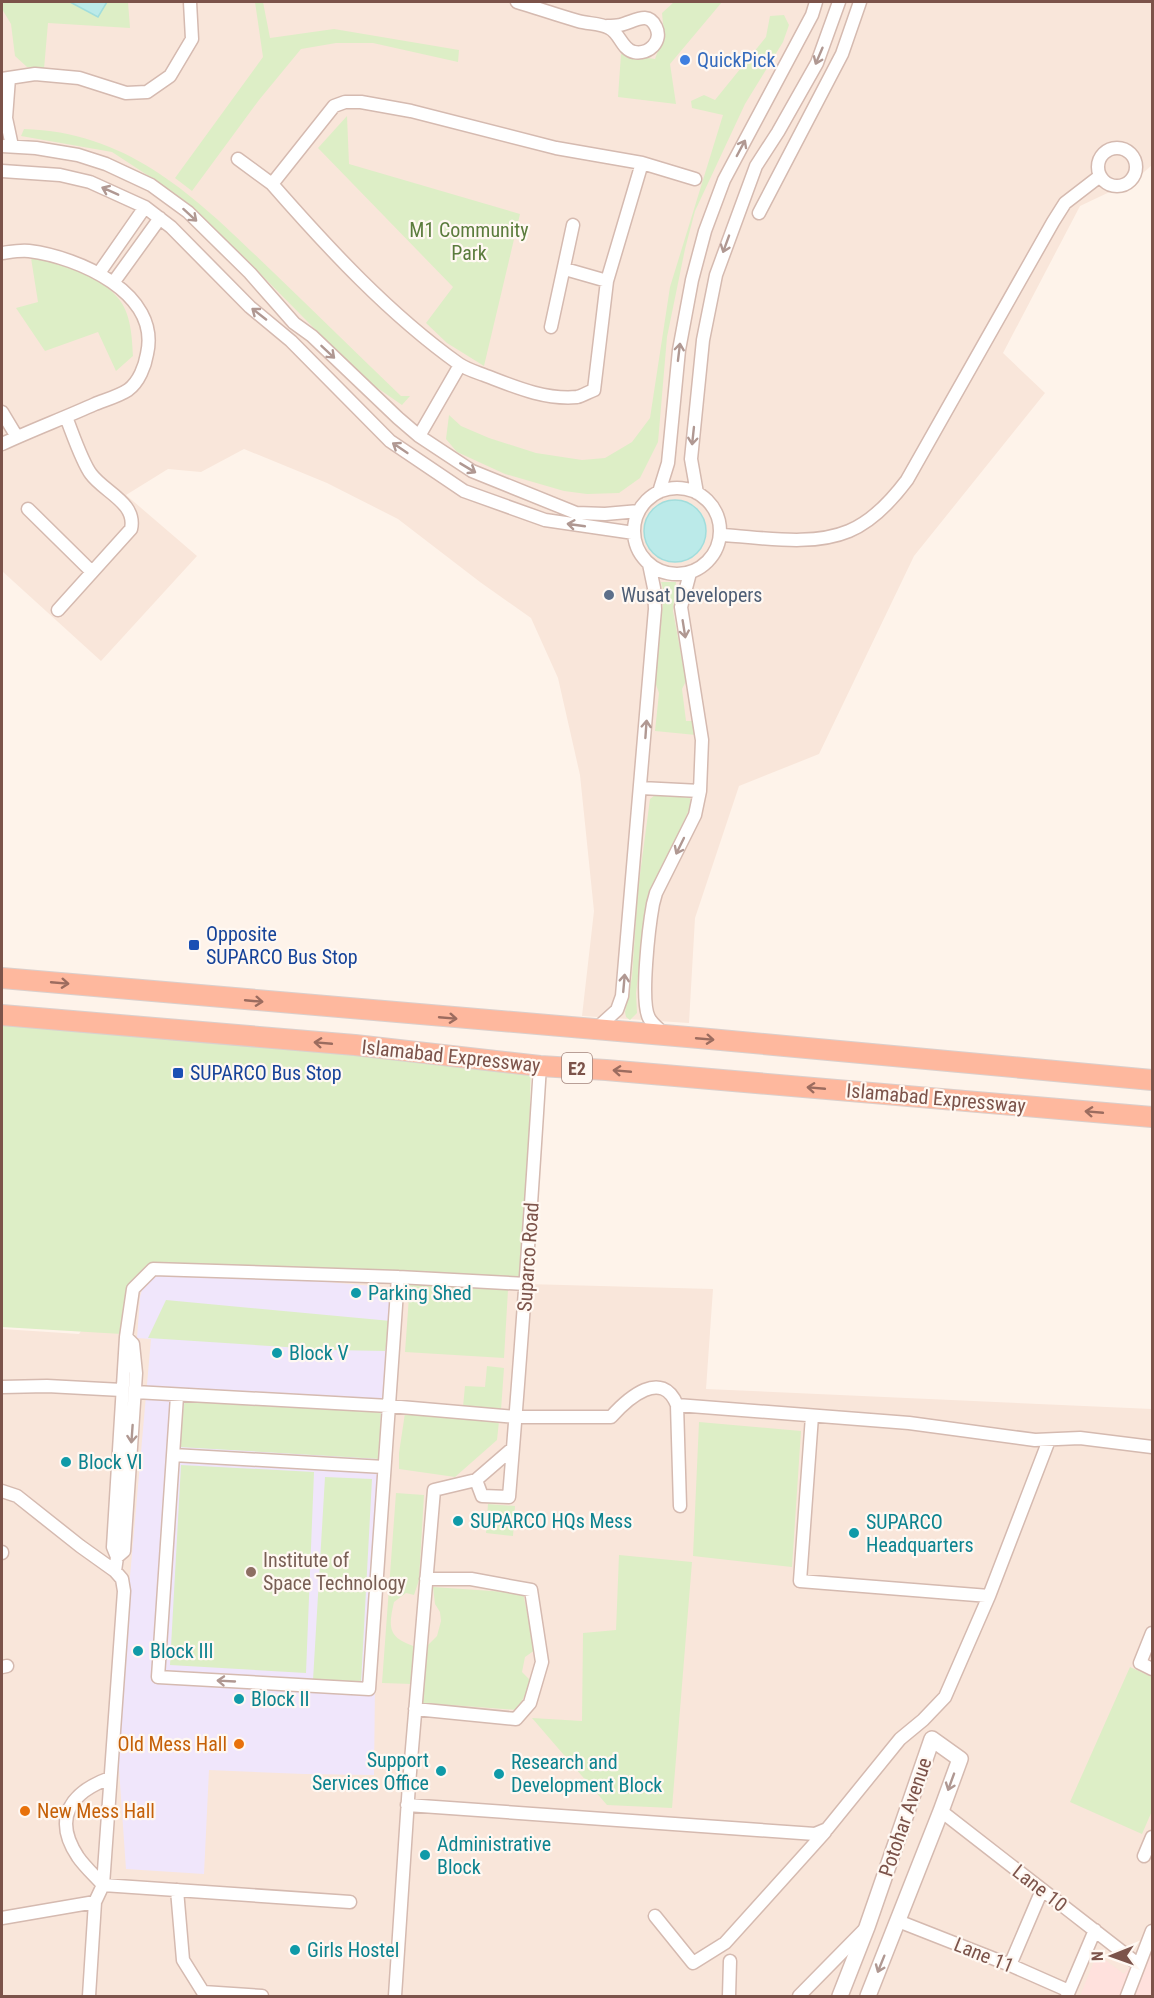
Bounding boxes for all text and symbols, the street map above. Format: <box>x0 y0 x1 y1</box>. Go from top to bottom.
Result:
one-way arrow <box>813 47 824 65</box>
place label: QuickPick <box>697 48 775 72</box>
marker: QuickPick <box>678 53 692 67</box>
one-way arrow <box>735 140 747 157</box>
one-way arrow <box>101 185 119 197</box>
one-way arrow <box>182 208 197 222</box>
park label: M1 Community Park <box>409 218 529 265</box>
one-way arrow <box>719 235 730 253</box>
one-way arrow <box>251 307 267 320</box>
one-way arrow <box>674 342 685 362</box>
one-way arrow <box>321 345 336 359</box>
one-way arrow <box>687 426 698 446</box>
one-way arrow <box>392 442 408 454</box>
one-way arrow <box>459 463 476 475</box>
one-way arrow <box>567 519 587 530</box>
place label: Wusat Developers <box>621 583 762 607</box>
marker: Wusat Developers <box>602 588 616 602</box>
one-way arrow <box>678 619 689 639</box>
one-way arrow <box>641 720 652 740</box>
one-way arrow <box>674 836 686 854</box>
place label: Opposite SUPARCO Bus Stop <box>206 922 358 969</box>
marker: Opposite SUPARCO Bus Stop <box>187 938 201 952</box>
one-way arrow <box>619 973 630 993</box>
one-way arrow <box>49 978 69 989</box>
one-way arrow <box>244 996 263 1007</box>
one-way arrow <box>438 1013 458 1024</box>
one-way arrow <box>695 1034 715 1045</box>
street label: Islamabad Expressway <box>360 1035 542 1077</box>
one-way arrow <box>314 1037 334 1048</box>
road number: E2 <box>562 1053 592 1083</box>
place label: SUPARCO Bus Stop <box>190 1061 342 1085</box>
one-way arrow <box>613 1065 632 1076</box>
marker: SUPARCO Bus Stop <box>171 1066 185 1080</box>
street label: Islamabad Expressway <box>845 1078 1027 1118</box>
one-way arrow <box>807 1082 827 1093</box>
one-way arrow <box>1085 1106 1105 1117</box>
street label: Suparco Road <box>512 1202 544 1312</box>
place label: Parking Shed <box>368 1281 472 1305</box>
marker: Parking Shed <box>349 1286 363 1300</box>
place label: Block V <box>289 1341 349 1365</box>
marker: Block V <box>270 1346 284 1360</box>
one-way arrow <box>126 1424 137 1444</box>
place label: Block VI <box>78 1450 143 1474</box>
marker: Block VI <box>59 1455 73 1469</box>
place label: SUPARCO HQs Mess <box>470 1509 632 1533</box>
place label: SUPARCO Headquarters <box>866 1510 974 1557</box>
marker: SUPARCO HQs Mess <box>451 1514 465 1528</box>
marker: SUPARCO Headquarters <box>847 1526 861 1540</box>
place label: Institute of Space Technology <box>263 1548 406 1595</box>
marker: Institute of Space Technology <box>244 1565 258 1579</box>
place label: Block III <box>150 1639 213 1663</box>
marker: Block III <box>131 1644 145 1658</box>
one-way arrow <box>217 1675 237 1686</box>
place label: Block II <box>251 1687 309 1711</box>
marker: Block II <box>232 1692 246 1706</box>
place label: Old Mess Hall <box>117 1732 227 1756</box>
marker: Old Mess Hall <box>232 1737 246 1751</box>
place label: Support Services Office <box>312 1748 429 1795</box>
place label: Research and Development Block <box>511 1750 662 1797</box>
street label: Potohar Avenue <box>873 1754 937 1880</box>
marker: Support Services Office <box>434 1764 448 1778</box>
marker: Research and Development Block <box>492 1767 506 1781</box>
one-way arrow <box>945 1772 956 1791</box>
place label: New Mess Hall <box>37 1799 155 1823</box>
marker: New Mess Hall <box>18 1804 32 1818</box>
place label: Administrative Block <box>437 1832 551 1879</box>
marker: Administrative Block <box>418 1848 432 1862</box>
street label: Lane 10 <box>1008 1859 1072 1917</box>
north arrow <box>1082 1926 1142 1986</box>
street label: Lane 11 <box>951 1932 1017 1978</box>
place label: Girls Hostel <box>307 1938 399 1962</box>
marker: Girls Hostel <box>288 1943 302 1957</box>
text: N <box>1088 1951 1107 1961</box>
one-way arrow <box>875 1954 886 1973</box>

